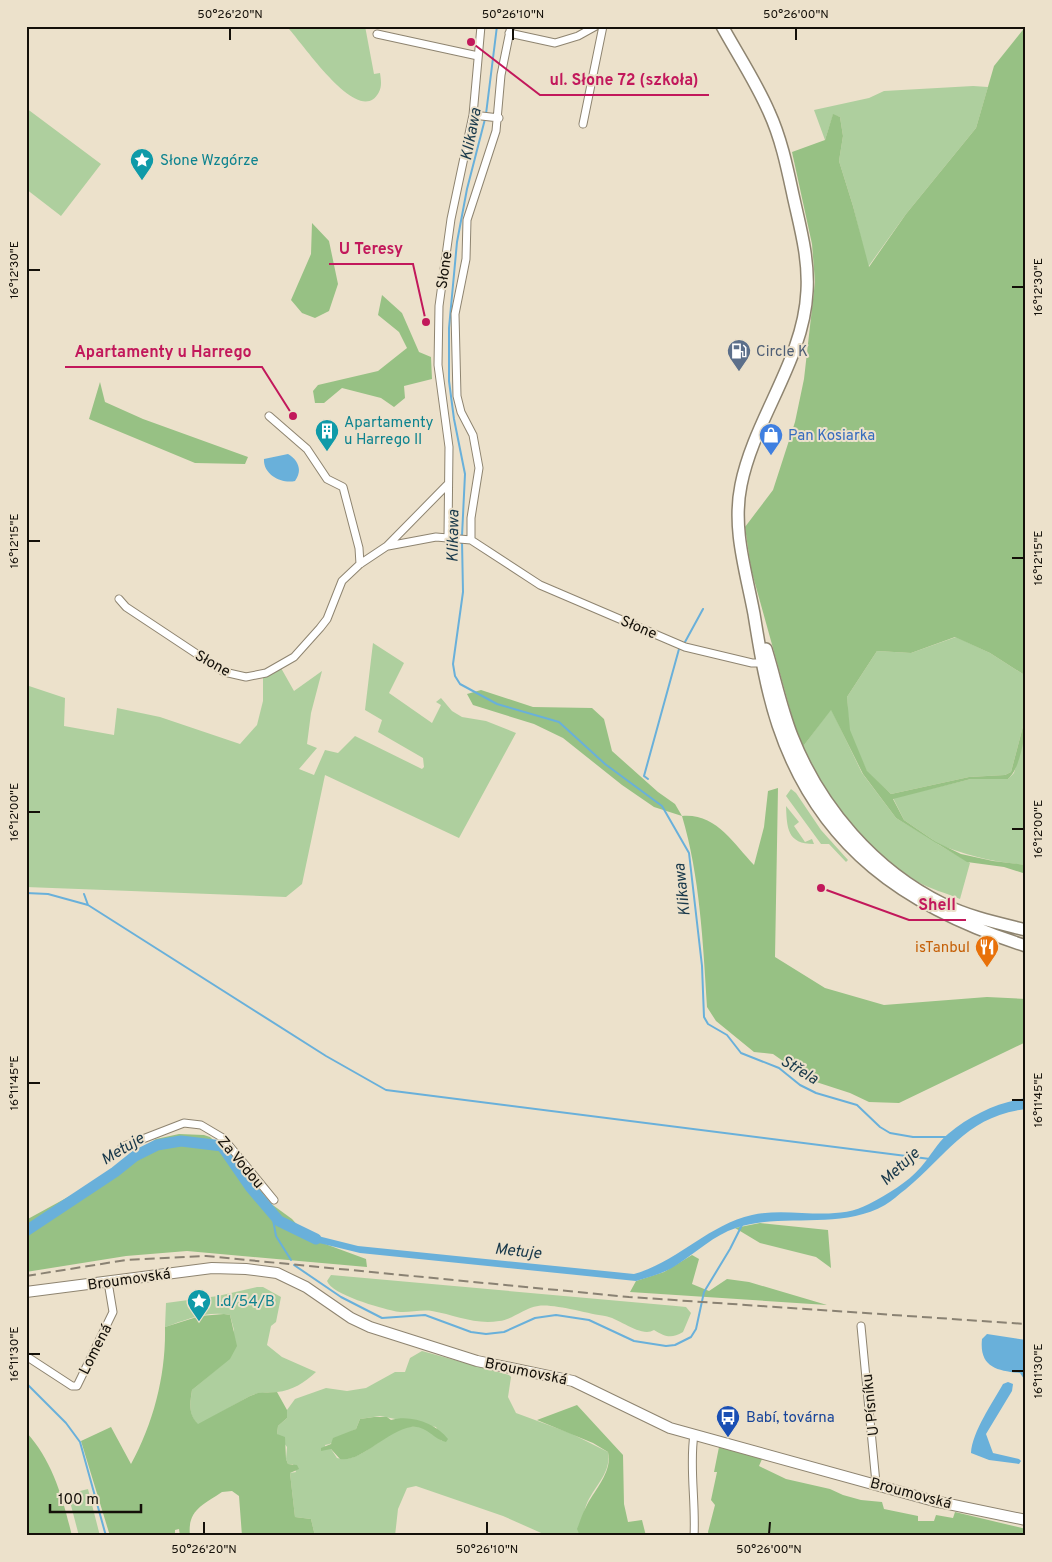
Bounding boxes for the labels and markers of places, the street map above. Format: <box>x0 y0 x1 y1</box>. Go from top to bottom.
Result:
callout: ul. Słone 72 (szkoła) <box>540 64 709 95</box>
place icon: Słone Wzgórze <box>129 147 155 181</box>
place label: Słone Wzgórze <box>160 152 259 171</box>
callout: U Teresy <box>329 233 413 264</box>
callout: Apartamenty u Harrego <box>65 336 262 367</box>
fuel station icon: Circle K <box>726 338 752 372</box>
place label: Circle K <box>756 343 808 362</box>
place label: Apartamenty u Harrego II <box>344 414 433 450</box>
building icon: Apartamenty u Harrego II <box>314 418 340 452</box>
shop icon: Pan Kosiarka <box>758 422 784 456</box>
place label: Pan Kosiarka <box>788 427 875 446</box>
callout: Shell <box>909 889 966 920</box>
restaurant icon: isTanbul <box>974 934 1000 968</box>
place label: isTanbul <box>915 939 970 958</box>
place icon: I.d/54/B <box>186 1288 212 1322</box>
place label: I.d/54/B <box>216 1293 275 1312</box>
bus stop icon: Babí, továrna <box>715 1404 741 1438</box>
place label: Babí, továrna <box>746 1409 835 1428</box>

